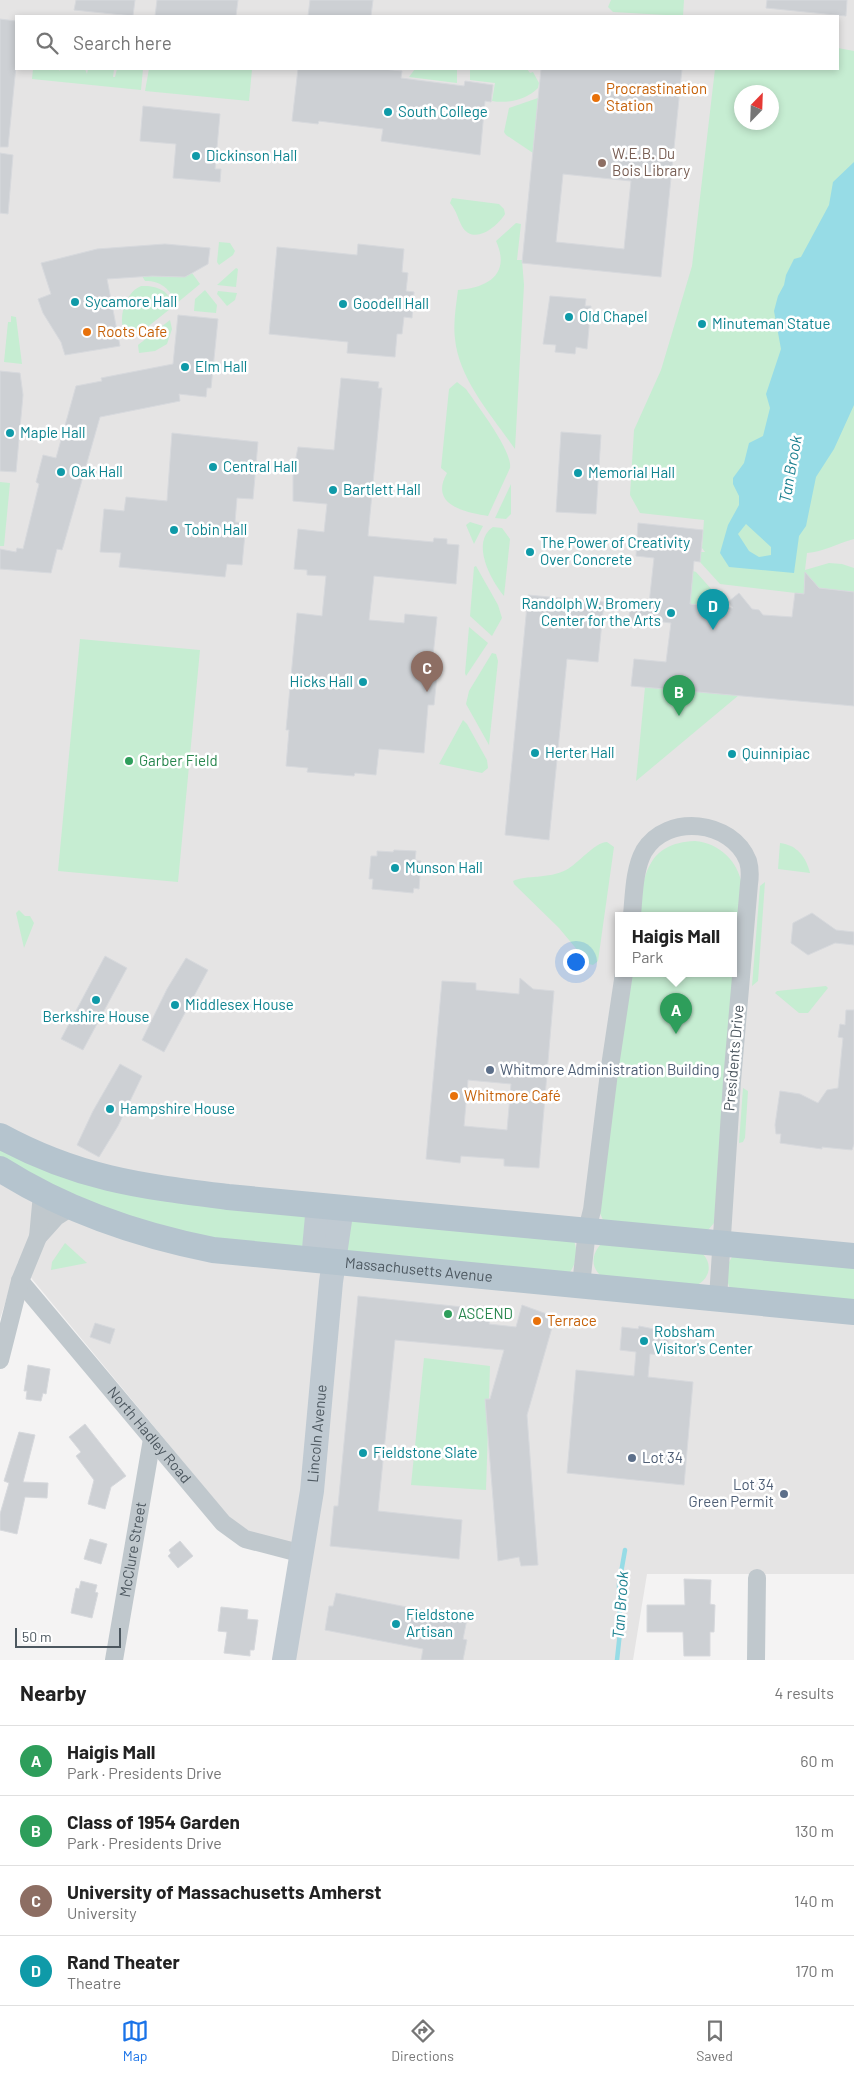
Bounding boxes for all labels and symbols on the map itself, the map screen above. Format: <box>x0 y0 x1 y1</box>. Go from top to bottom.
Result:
place label: Procrastination Station <box>606 79 707 114</box>
north arrow <box>734 85 779 130</box>
marker: Procrastination Station <box>590 92 602 104</box>
place label: South College <box>398 102 488 120</box>
marker: South College <box>382 106 394 118</box>
place label: W.E.B. Du Bois Library <box>612 144 690 179</box>
place label: Dickinson Hall <box>206 146 297 164</box>
marker: Dickinson Hall <box>190 150 202 162</box>
marker: W.E.B. Du Bois Library <box>596 157 608 169</box>
place label: Sycamore Hall <box>85 292 177 310</box>
place label: Goodell Hall <box>353 294 429 312</box>
marker: Sycamore Hall <box>69 296 81 308</box>
marker: Goodell Hall <box>337 298 349 310</box>
place label: Old Chapel <box>579 307 647 325</box>
marker: Old Chapel <box>563 311 575 323</box>
place label: Minuteman Statue <box>712 314 830 332</box>
marker: Minuteman Statue <box>696 318 708 330</box>
place label: Roots Cafe <box>97 322 167 340</box>
marker: Roots Cafe <box>81 326 93 338</box>
place label: Elm Hall <box>195 357 247 375</box>
marker: Elm Hall <box>179 361 191 373</box>
place label: Maple Hall <box>20 423 86 441</box>
marker: Maple Hall <box>4 427 16 439</box>
water label: Tan Brook <box>774 434 805 504</box>
place label: Central Hall <box>223 457 298 475</box>
marker: Central Hall <box>207 461 219 473</box>
place label: Oak Hall <box>71 462 123 480</box>
place label: Memorial Hall <box>588 463 675 481</box>
marker: Oak Hall <box>55 466 67 478</box>
marker: Memorial Hall <box>572 467 584 479</box>
place label: Bartlett Hall <box>343 480 421 498</box>
marker: Bartlett Hall <box>327 484 339 496</box>
place label: Tobin Hall <box>184 520 247 538</box>
marker: Tobin Hall <box>168 524 180 536</box>
place label: The Power of Creativity Over Concrete <box>540 533 690 568</box>
marker: The Power of Creativity Over Concrete <box>524 546 536 558</box>
pin: D <box>697 589 729 630</box>
place label: Randolph W. Bromery Center for the Arts <box>522 594 661 629</box>
marker: Randolph W. Bromery Center for the Arts <box>665 607 677 619</box>
pin: C <box>411 651 443 692</box>
place label: Hicks Hall <box>290 672 353 690</box>
pin: B <box>663 675 695 716</box>
marker: Hicks Hall <box>357 676 369 688</box>
place label: Herter Hall <box>545 743 615 761</box>
place label: Quinnipiac <box>742 744 810 762</box>
marker: Herter Hall <box>529 747 541 759</box>
marker: Quinnipiac <box>726 748 738 760</box>
place label: Garber Field <box>139 751 218 769</box>
marker: Garber Field <box>123 755 135 767</box>
place label: Munson Hall <box>405 858 483 876</box>
marker: Munson Hall <box>389 862 401 874</box>
your location <box>563 949 589 975</box>
pin: A <box>660 993 692 1034</box>
marker: Berkshire House <box>90 994 102 1006</box>
place label: Middlesex House <box>185 995 294 1013</box>
marker: Middlesex House <box>169 999 181 1011</box>
street label: Presidents Drive <box>719 1004 747 1112</box>
place label: Berkshire House <box>42 1007 150 1025</box>
place label: Whitmore Administration Building <box>500 1060 720 1078</box>
marker: Whitmore Administration Building <box>484 1064 496 1076</box>
place label: Whitmore Café <box>464 1086 561 1104</box>
marker: Whitmore Café <box>448 1090 460 1102</box>
place label: Hampshire House <box>120 1099 235 1117</box>
marker: Hampshire House <box>104 1103 116 1115</box>
street label: Massachusetts Avenue <box>344 1253 494 1285</box>
place label: ASCEND <box>458 1304 513 1322</box>
marker: ASCEND <box>442 1308 454 1320</box>
place label: Terrace <box>547 1311 597 1329</box>
marker: Terrace <box>531 1315 543 1327</box>
place label: Robsham Visitor's Center <box>654 1322 753 1357</box>
marker: Robsham Visitor's Center <box>638 1335 650 1347</box>
street label: North Hadley Road <box>104 1382 196 1486</box>
street label: Lincoln Avenue <box>303 1384 330 1483</box>
place label: Fieldstone Slate <box>373 1443 478 1461</box>
marker: Fieldstone Slate <box>357 1447 369 1459</box>
place label: Lot 34 <box>642 1448 683 1466</box>
marker: Lot 34 <box>626 1452 638 1464</box>
place label: Lot 34 Green Permit <box>689 1475 774 1510</box>
marker: Lot 34 Green Permit <box>778 1488 790 1500</box>
street label: McClure Street <box>115 1500 149 1599</box>
water label: Tan Brook <box>608 1570 631 1639</box>
place label: Fieldstone Artisan <box>406 1605 475 1640</box>
marker: Fieldstone Artisan <box>390 1618 402 1630</box>
scale bar <box>15 1625 121 1648</box>

